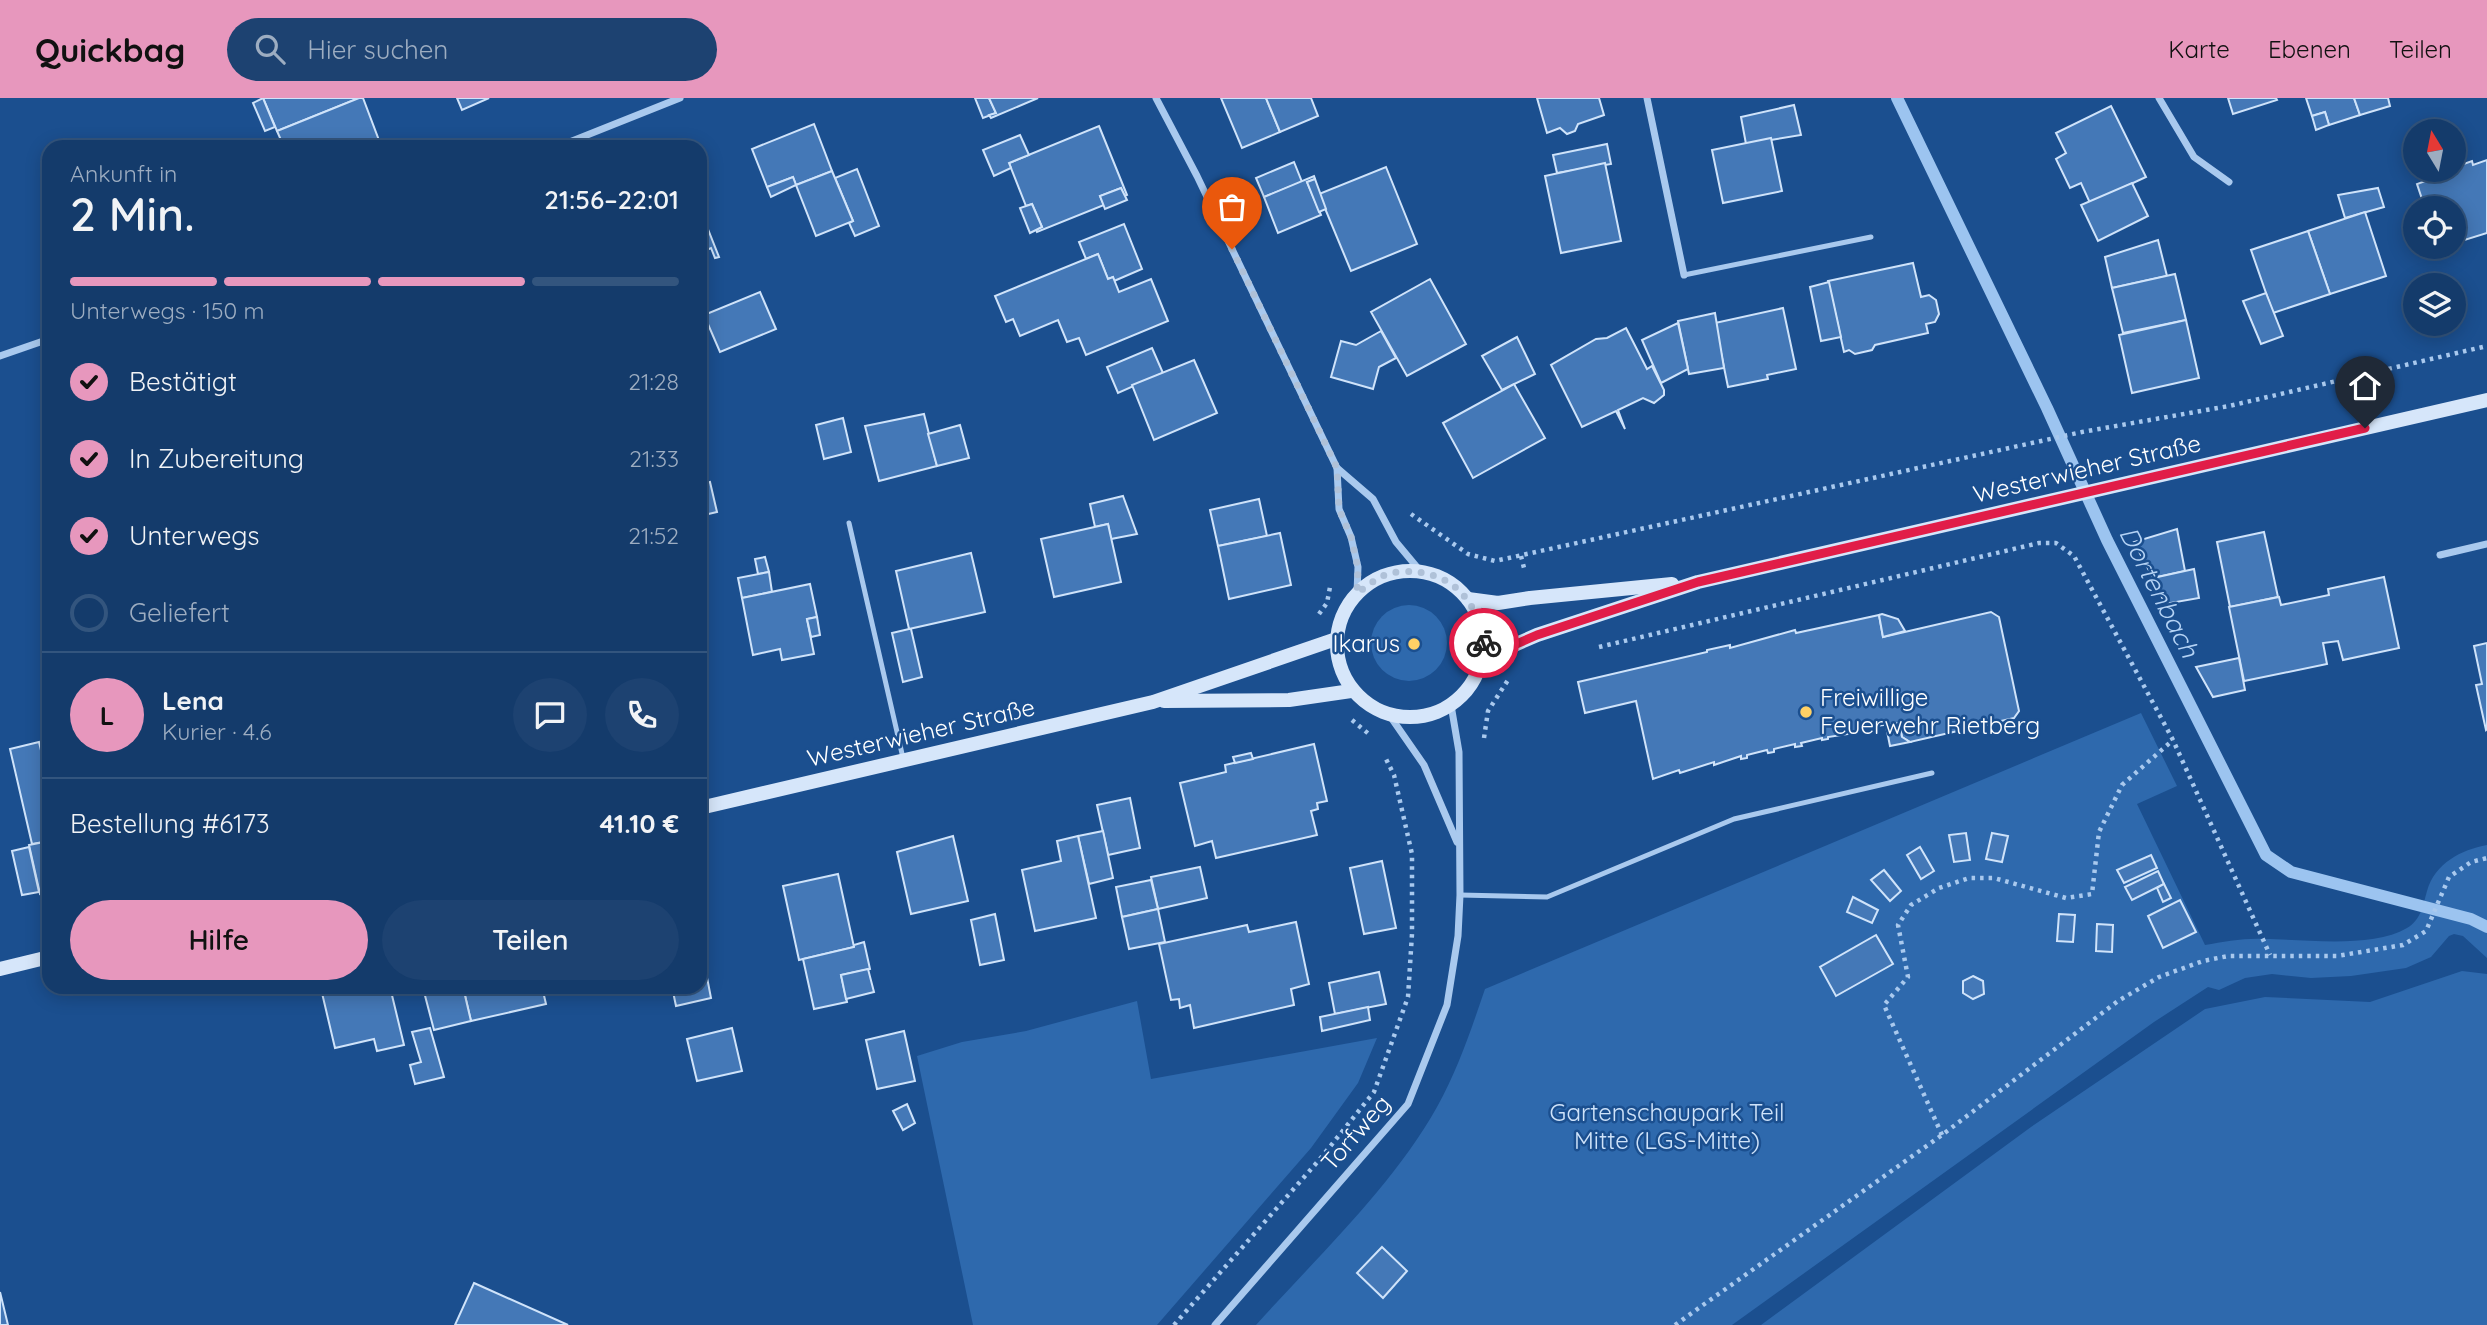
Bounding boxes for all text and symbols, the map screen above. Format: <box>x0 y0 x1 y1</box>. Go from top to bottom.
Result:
search box <box>227 18 717 81</box>
text: Quickbag <box>35 29 185 70</box>
icon: search <box>251 30 289 68</box>
text: Hier suchen <box>307 33 448 66</box>
text: Karte <box>2168 34 2230 64</box>
text: Ebenen <box>2268 34 2351 64</box>
text: Teilen <box>2389 34 2452 64</box>
north arrow <box>2403 119 2466 182</box>
map controls <box>2403 119 2466 336</box>
text: Ankunft in <box>70 159 177 188</box>
pin <box>1202 177 1262 249</box>
text: 21:56–22:01 <box>544 183 679 216</box>
text: 2 Min. <box>70 185 195 243</box>
icon: bag <box>1213 188 1251 226</box>
button: locate <box>2403 196 2466 259</box>
button: layers <box>2403 273 2466 336</box>
text: Unterwegs · 150 m <box>70 296 265 325</box>
pin <box>2335 356 2395 428</box>
icon: check <box>70 363 108 401</box>
text: Bestätigt <box>129 365 237 398</box>
text: 21:28 <box>628 367 679 396</box>
icon: home <box>2346 367 2384 405</box>
street label: Westerwieher Straße <box>1970 427 2203 509</box>
icon: check <box>70 440 108 478</box>
text: In Zubereitung <box>129 442 304 475</box>
text: 21:33 <box>629 444 679 473</box>
icon: check <box>70 517 108 555</box>
text: Unterwegs <box>129 519 260 552</box>
text: 21:52 <box>628 521 679 550</box>
water label: Dortenbach <box>2112 521 2207 664</box>
text: Geliefert <box>129 596 230 629</box>
courier <box>1449 608 1519 678</box>
icon: bike <box>1465 624 1503 662</box>
place label: Ikarus <box>1333 628 1400 658</box>
marker: Ikarus <box>1406 636 1422 652</box>
button: chat <box>513 678 587 752</box>
button: phone <box>605 678 679 752</box>
place label: Freiwillige Feuerwehr Rietberg <box>1820 682 2040 740</box>
text: Lena <box>162 684 224 717</box>
street label: Westerwieher Straße <box>804 691 1037 773</box>
text: L <box>100 699 114 732</box>
marker: Freiwillige Feuerwehr Rietberg <box>1798 704 1814 720</box>
text: Kurier · 4.6 <box>162 717 272 746</box>
text: Bestellung #6173 <box>70 807 270 840</box>
text: 41.10 € <box>600 807 679 840</box>
button: Hilfe <box>70 900 368 980</box>
button: Teilen <box>382 900 679 980</box>
street label: Torfweg <box>1314 1088 1396 1176</box>
park label: Gartenschaupark Teil Mitte (LGS-Mitte) <box>1549 1097 1785 1155</box>

